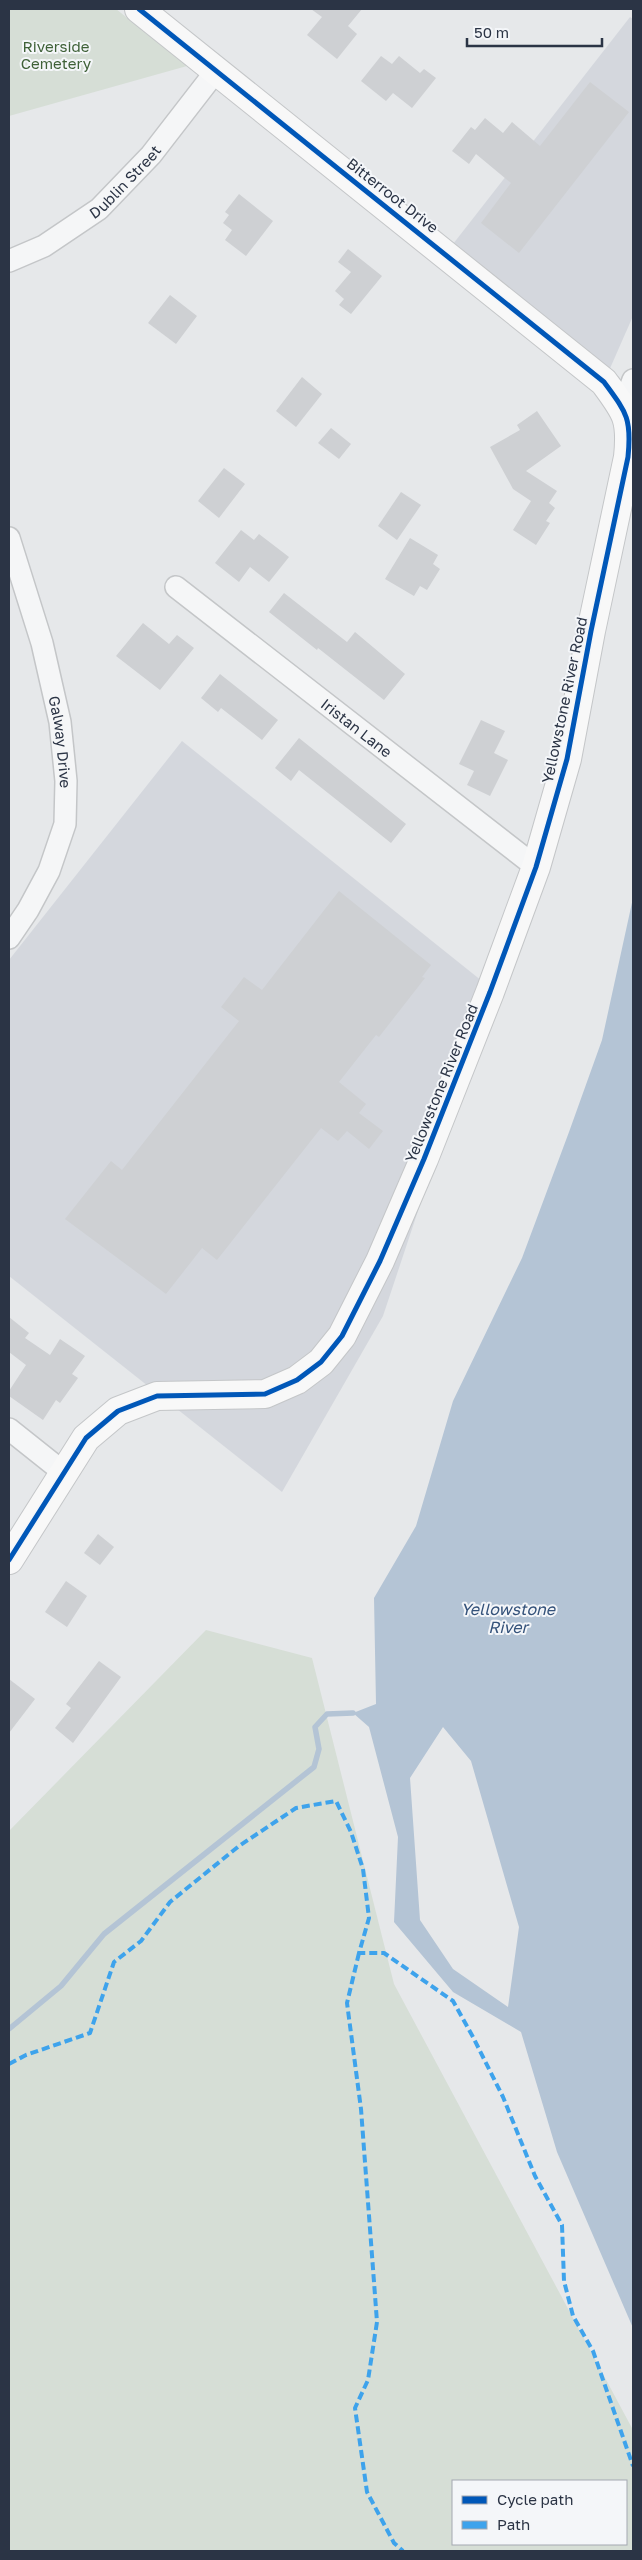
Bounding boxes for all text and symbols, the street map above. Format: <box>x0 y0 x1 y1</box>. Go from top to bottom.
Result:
scale bar <box>467 15 602 47</box>
text: 50 m <box>474 23 509 41</box>
park label: Riverside Cemetery <box>21 37 92 72</box>
street label: Dublin Street <box>86 141 164 222</box>
street label: Bitterroot Drive <box>344 154 443 236</box>
street label: Yellowstone River Road <box>538 615 590 785</box>
street label: Galway Drive <box>45 694 75 789</box>
street label: Iristan Lane <box>318 694 396 761</box>
street label: Yellowstone River Road <box>401 1001 481 1165</box>
water label: Yellowstone River <box>461 1599 557 1637</box>
legend <box>452 2480 627 2545</box>
text: Cycle path <box>497 2490 573 2508</box>
text: Path <box>497 2515 530 2533</box>

